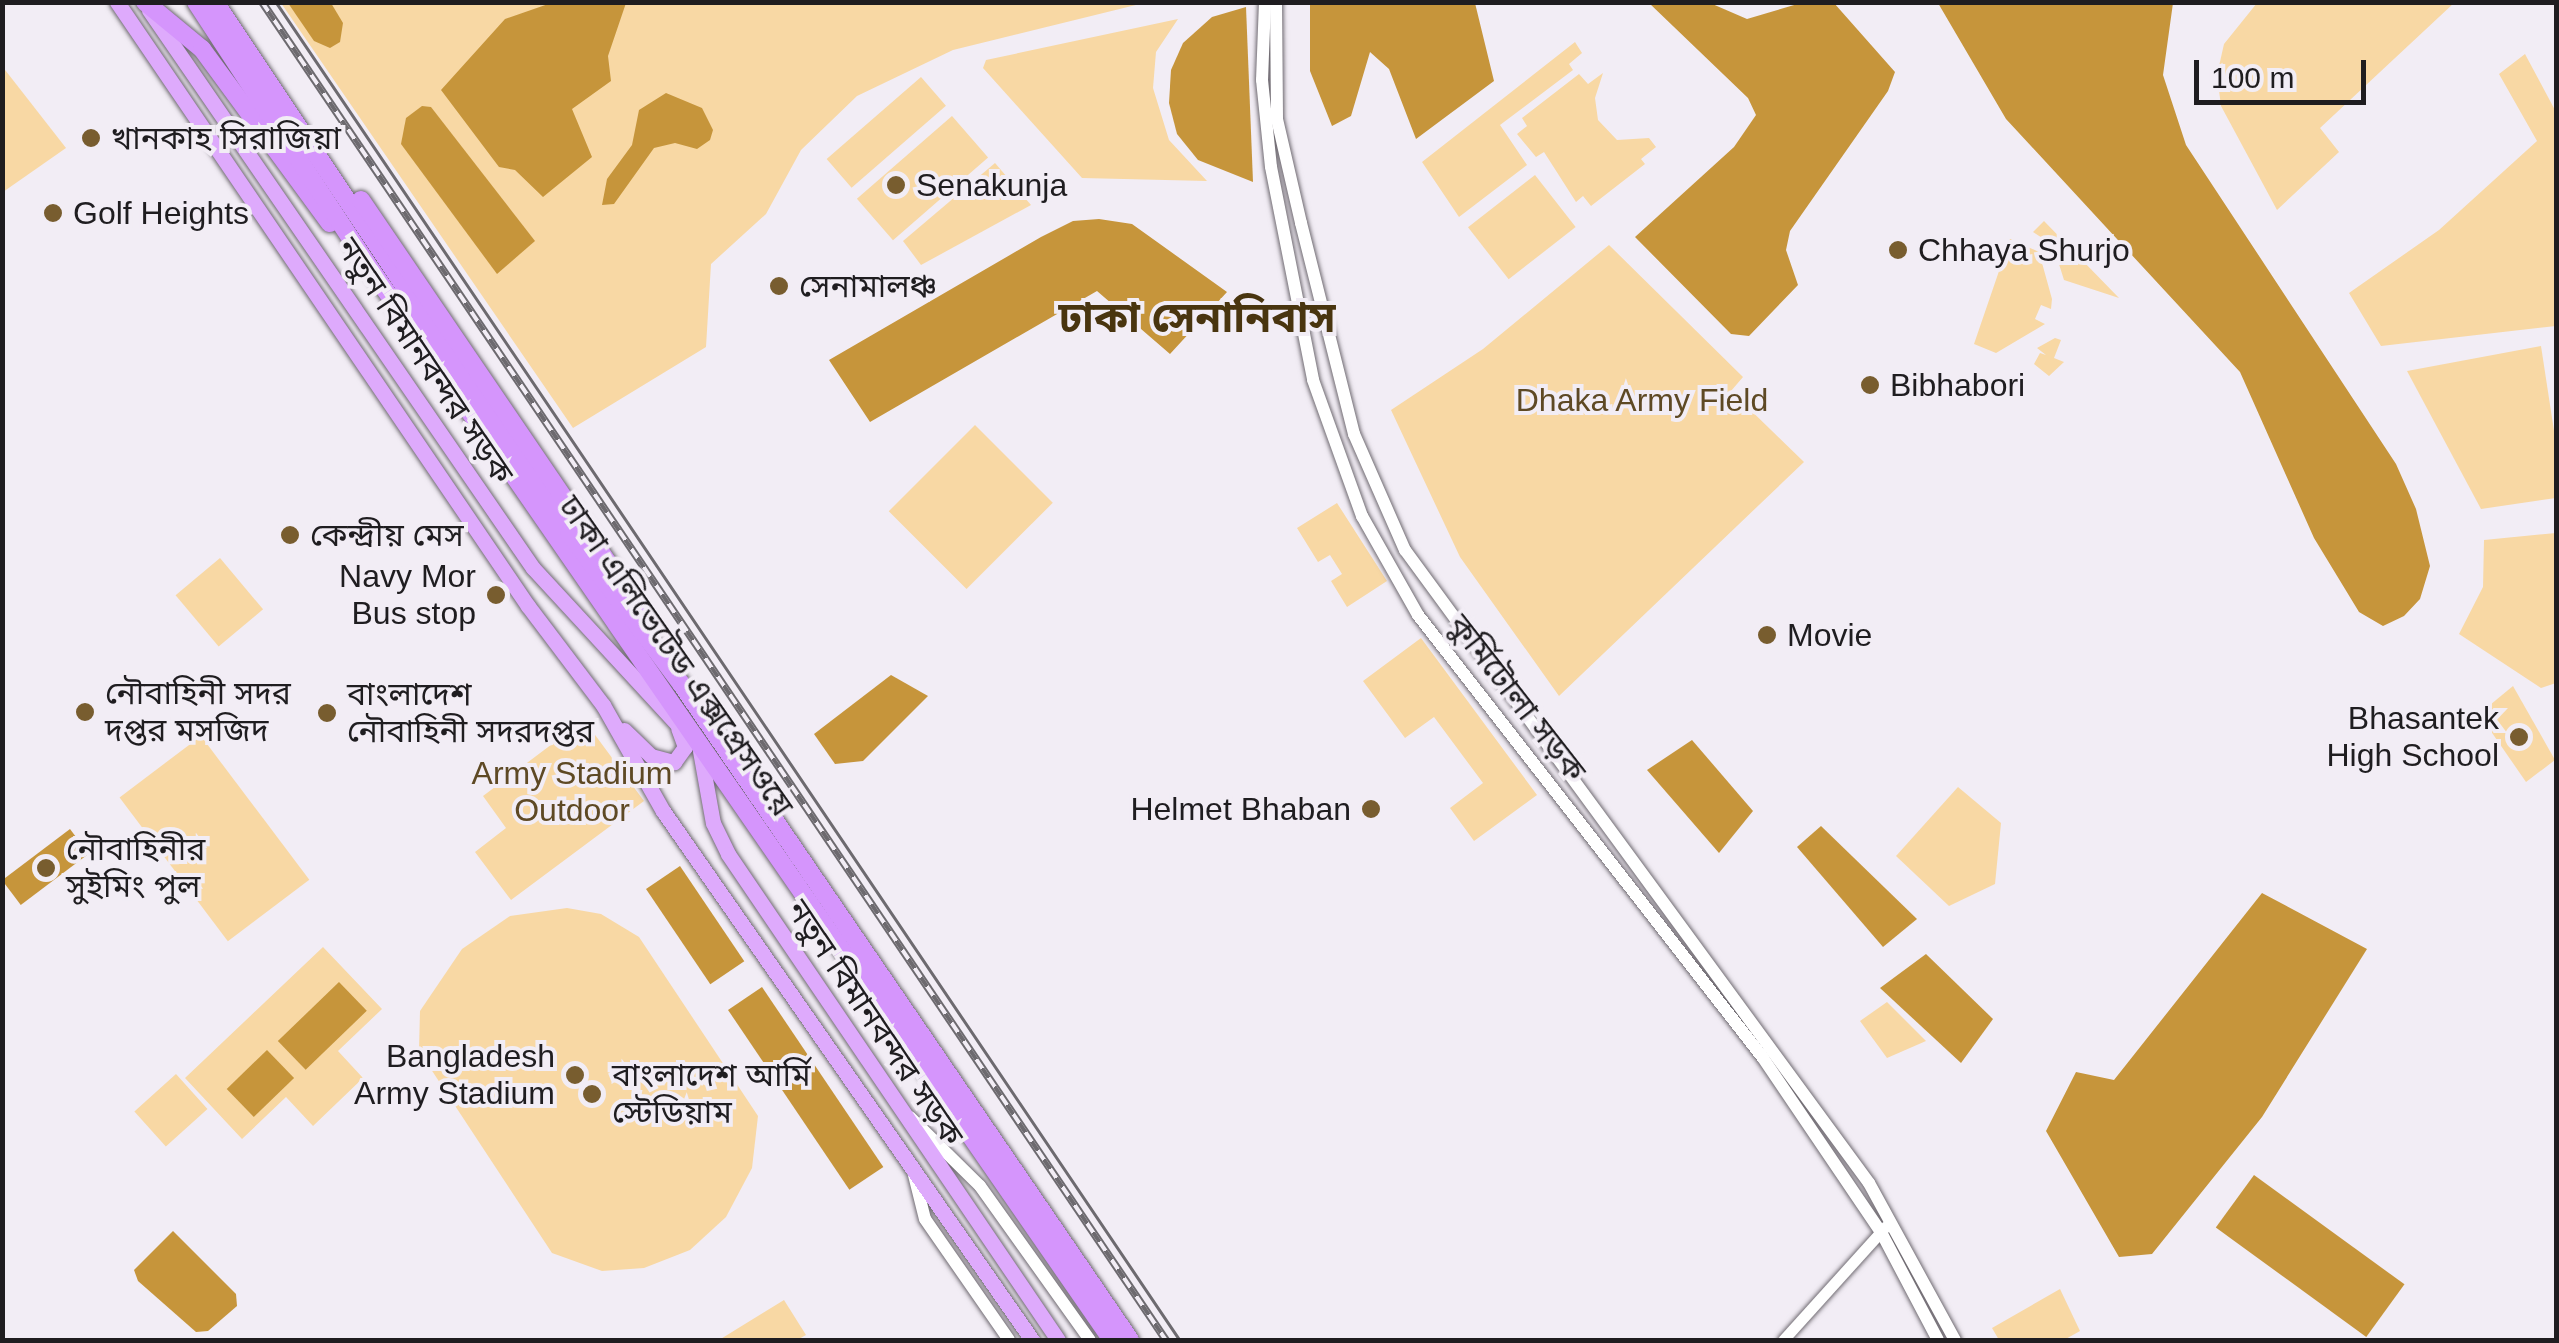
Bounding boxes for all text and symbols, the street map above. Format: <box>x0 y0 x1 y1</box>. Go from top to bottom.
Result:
scale bar <box>2199 40 2372 102</box>
text: 100 m <box>2211 61 2294 94</box>
place label: খানকাহ সিরাজিয়া <box>111 119 341 157</box>
marker: খানকাহ সিরাজিয়া <box>80 127 102 149</box>
place label: Senakunja <box>916 166 1067 204</box>
marker: Senakunja <box>885 174 907 196</box>
place label: Golf Heights <box>73 194 249 232</box>
marker: Golf Heights <box>42 202 64 224</box>
street label: নতুন বিমানবন্দর সড়ক <box>329 231 521 491</box>
place label: Chhaya Shurjo <box>1918 231 2130 269</box>
marker: Chhaya Shurjo <box>1887 239 1909 261</box>
place label: সেনামালঞ্চ <box>799 267 937 305</box>
marker: সেনামালঞ্চ <box>768 275 790 297</box>
district label: ঢাকা সেনানিবাস <box>1058 293 1336 343</box>
place label: Bibhabori <box>1890 366 2025 404</box>
marker: Bibhabori <box>1859 374 1881 396</box>
park label: Dhaka Army Field <box>1515 381 1769 419</box>
street label: ঢাকা এলিভেটেড এক্সপ্রেসওয়ে <box>551 488 801 824</box>
place label: কেন্দ্রীয় মেস <box>310 516 464 554</box>
marker: কেন্দ্রীয় মেস <box>279 524 301 546</box>
place label: Navy Mor Bus stop <box>339 558 476 633</box>
marker: Navy Mor Bus stop <box>485 584 507 606</box>
street label: কুর্মিটোলা সড়ক <box>1440 607 1594 789</box>
place label: Movie <box>1787 616 1872 654</box>
marker: Movie <box>1756 624 1778 646</box>
place label: নৌবাহিনী সদর দপ্তর মসজিদ <box>105 675 291 750</box>
place label: বাংলাদেশ নৌবাহিনী সদরদপ্তর <box>347 676 594 751</box>
place label: Bhasantek High School <box>2326 700 2499 775</box>
marker: নৌবাহিনী সদর দপ্তর মসজিদ <box>74 701 96 723</box>
marker: বাংলাদেশ নৌবাহিনী সদরদপ্তর <box>316 702 338 724</box>
marker: Bhasantek High School <box>2508 726 2530 748</box>
park label: Army Stadium Outdoor <box>472 755 672 830</box>
place label: Helmet Bhaban <box>1130 790 1351 828</box>
marker: Helmet Bhaban <box>1360 798 1382 820</box>
place label: নৌবাহিনীর সুইমিং পুল <box>66 831 205 906</box>
marker: নৌবাহিনীর সুইমিং পুল <box>35 857 57 879</box>
street label: নতুন বিমানবন্দর সড়ক <box>779 893 971 1153</box>
place label: Bangladesh Army Stadium <box>354 1038 555 1113</box>
place label: বাংলাদেশ আর্মি স্টেডিয়াম <box>612 1057 811 1132</box>
marker: Bangladesh Army Stadium <box>564 1064 586 1086</box>
marker: বাংলাদেশ আর্মি স্টেডিয়াম <box>581 1083 603 1105</box>

